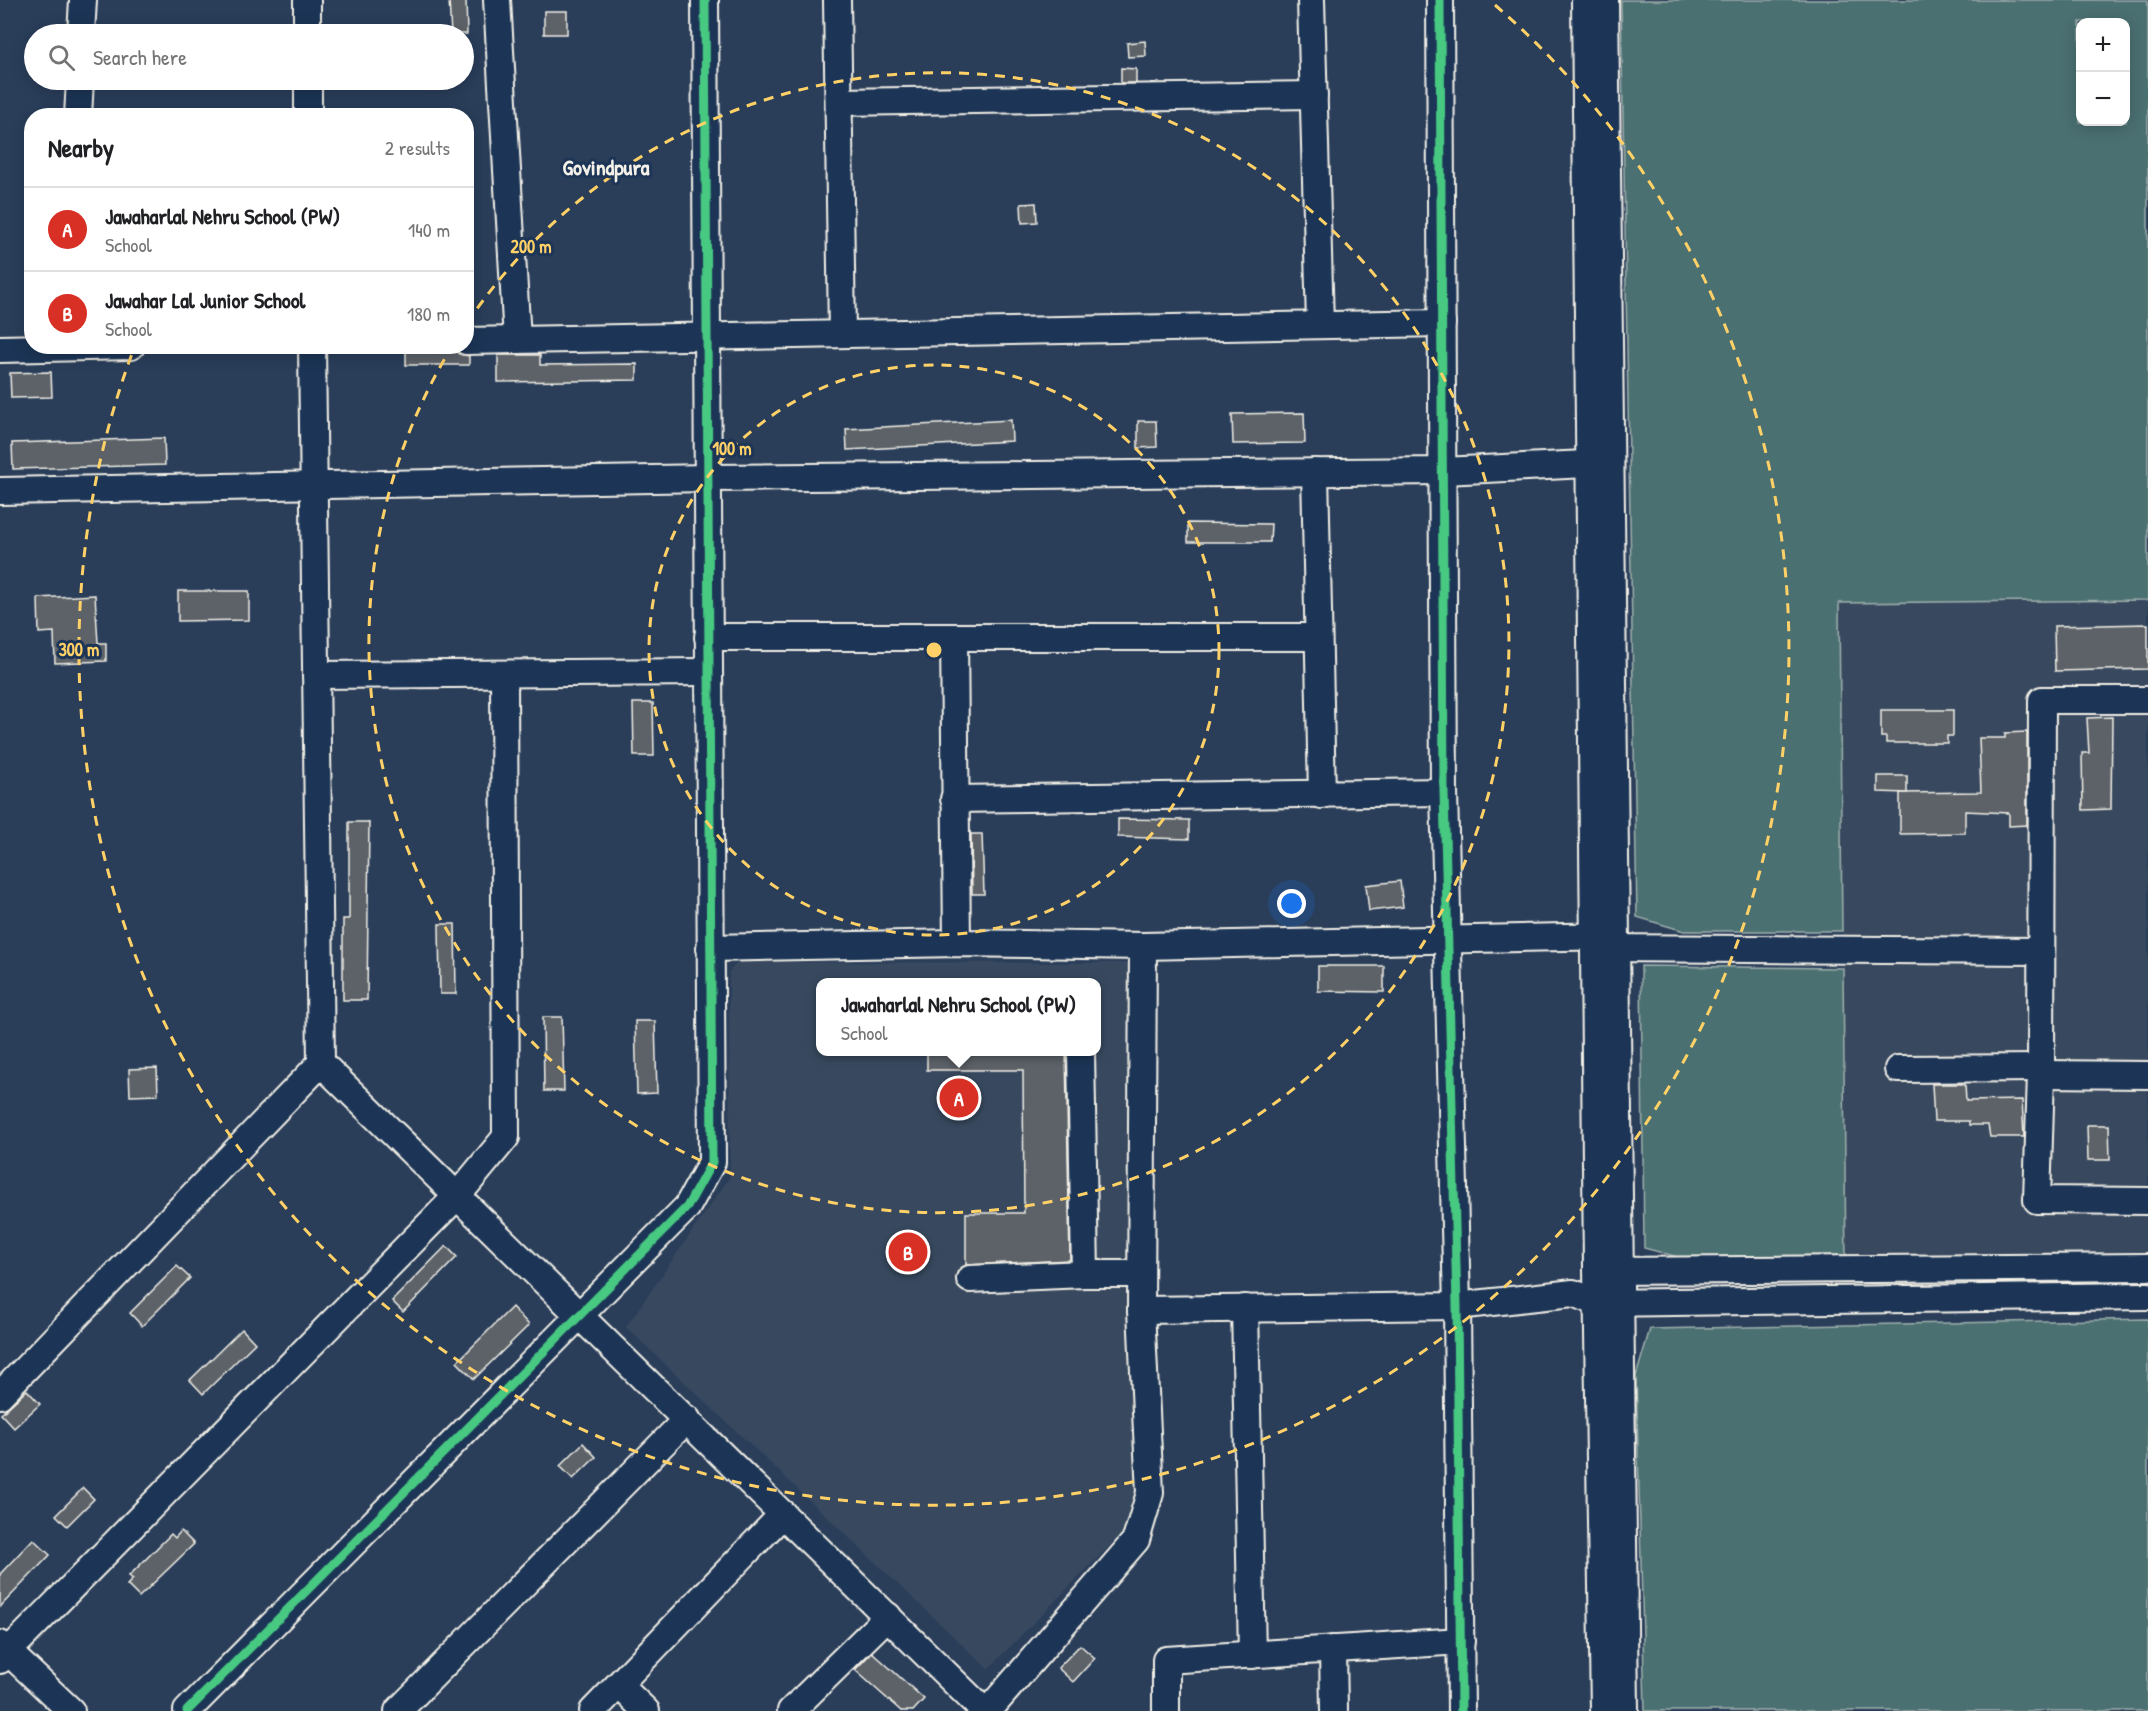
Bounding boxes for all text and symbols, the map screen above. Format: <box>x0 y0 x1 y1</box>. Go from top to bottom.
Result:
map controls <box>2076 18 2130 126</box>
button: + <box>2076 18 2130 72</box>
search box <box>24 24 474 90</box>
icon: search <box>45 41 78 74</box>
text: Search here <box>93 42 187 72</box>
button: − <box>2076 72 2130 126</box>
text: Nearby <box>48 130 114 165</box>
text: 2 results <box>385 134 450 161</box>
district label: Govindpura <box>563 152 650 183</box>
text: Jawaharlal Nehru School (PW) <box>105 201 340 231</box>
text: A <box>63 216 72 243</box>
text: 140 m <box>408 216 450 243</box>
text: School <box>105 231 152 258</box>
text: 200 m <box>511 234 551 259</box>
text: Jawahar Lal Junior School <box>105 285 305 315</box>
text: B <box>62 300 73 327</box>
text: 180 m <box>407 300 450 327</box>
text: School <box>105 315 152 342</box>
text: 100 m <box>712 436 752 461</box>
text: 300 m <box>59 637 99 662</box>
centre of rings <box>924 640 944 660</box>
your location <box>1277 889 1306 918</box>
popup <box>816 978 1101 1056</box>
text: Jawaharlal Nehru School (PW) <box>841 989 1076 1019</box>
text: School <box>841 1019 888 1046</box>
pin: A <box>940 1076 978 1120</box>
pin: B <box>888 1230 928 1274</box>

